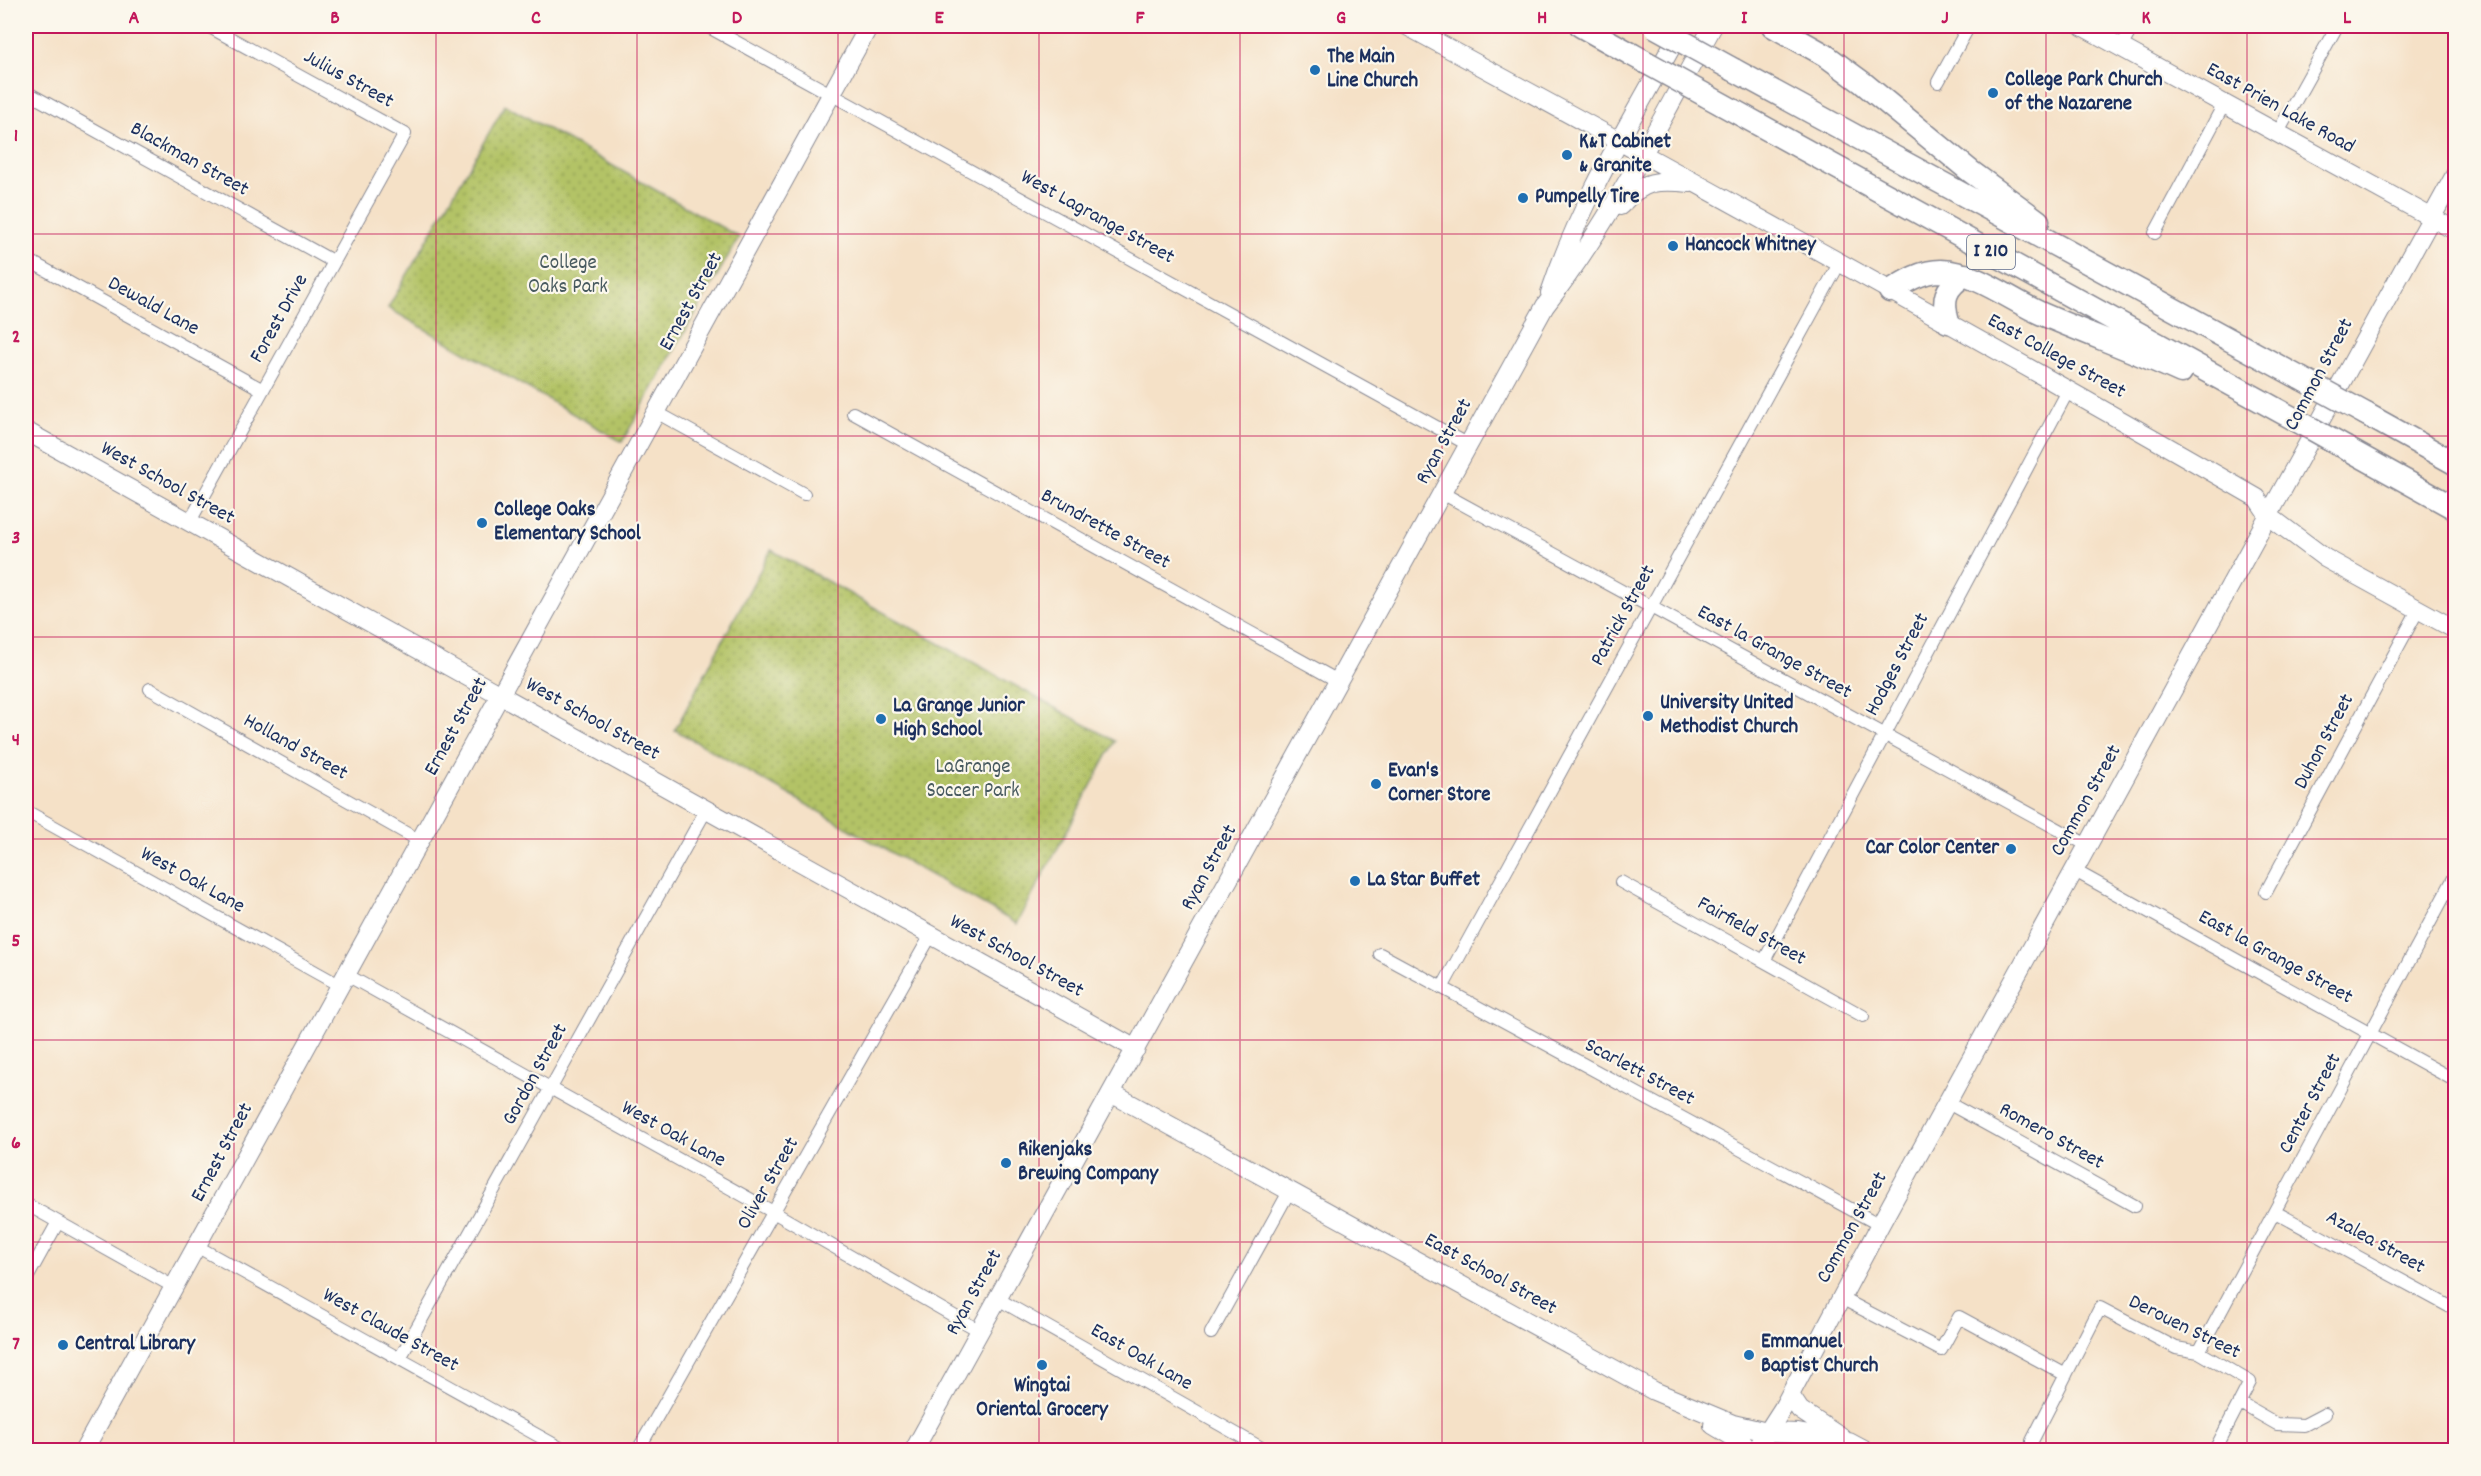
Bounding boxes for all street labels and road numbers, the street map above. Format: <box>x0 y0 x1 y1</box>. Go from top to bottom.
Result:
street label: Julius Street <box>297 43 399 117</box>
street label: East Prien Lake Road <box>2200 56 2360 162</box>
street label: Blackman Street <box>124 115 254 205</box>
street label: West Lagrange Street <box>1015 163 1180 273</box>
road number: I 210 <box>1967 235 2015 269</box>
street label: Ernest Street <box>653 247 732 357</box>
street label: Forest Drive <box>243 269 317 369</box>
street label: Dewald Lane <box>102 270 204 344</box>
street label: East College Street <box>1981 307 2131 408</box>
street label: Common Street <box>2278 313 2362 437</box>
street label: Ryan Street <box>1409 393 1481 490</box>
street label: West School Street <box>94 435 240 533</box>
street label: Brundrette Street <box>1035 482 1175 578</box>
street label: Patrick Street <box>1584 560 1664 672</box>
street label: East la Grange Street <box>1691 598 1857 708</box>
street label: Hodges Street <box>1858 608 1938 722</box>
street label: West School Street <box>519 671 665 769</box>
street label: Ernest Street <box>418 672 497 782</box>
street label: Duhon Street <box>2287 689 2363 795</box>
street label: Holland Street <box>237 707 353 789</box>
street label: Common Street <box>2044 740 2130 862</box>
street label: Ryan Street <box>1174 819 1246 916</box>
street label: West Oak Lane <box>134 840 250 922</box>
street label: Fairfield Street <box>1691 890 1811 974</box>
street label: East la Grange Street <box>2192 903 2358 1013</box>
street label: West School Street <box>943 908 1089 1006</box>
street label: Gordon Street <box>496 1018 577 1131</box>
street label: Scarlett Street <box>1579 1031 1700 1115</box>
street label: Center Street <box>2272 1048 2350 1160</box>
street label: West Oak Lane <box>615 1094 731 1176</box>
street label: Romero Street <box>1993 1096 2109 1178</box>
street label: Ernest Street <box>184 1098 262 1208</box>
street label: Oliver Street <box>730 1132 808 1236</box>
street label: Common Street <box>1810 1167 1896 1289</box>
street label: Azalea Street <box>2320 1203 2430 1283</box>
street label: East School Street <box>1418 1226 1562 1324</box>
street label: Ryan Street <box>939 1244 1011 1341</box>
street label: West Claude Street <box>316 1281 464 1381</box>
street label: Derouen Street <box>2123 1288 2245 1368</box>
street label: East Oak Lane <box>1084 1317 1198 1399</box>

